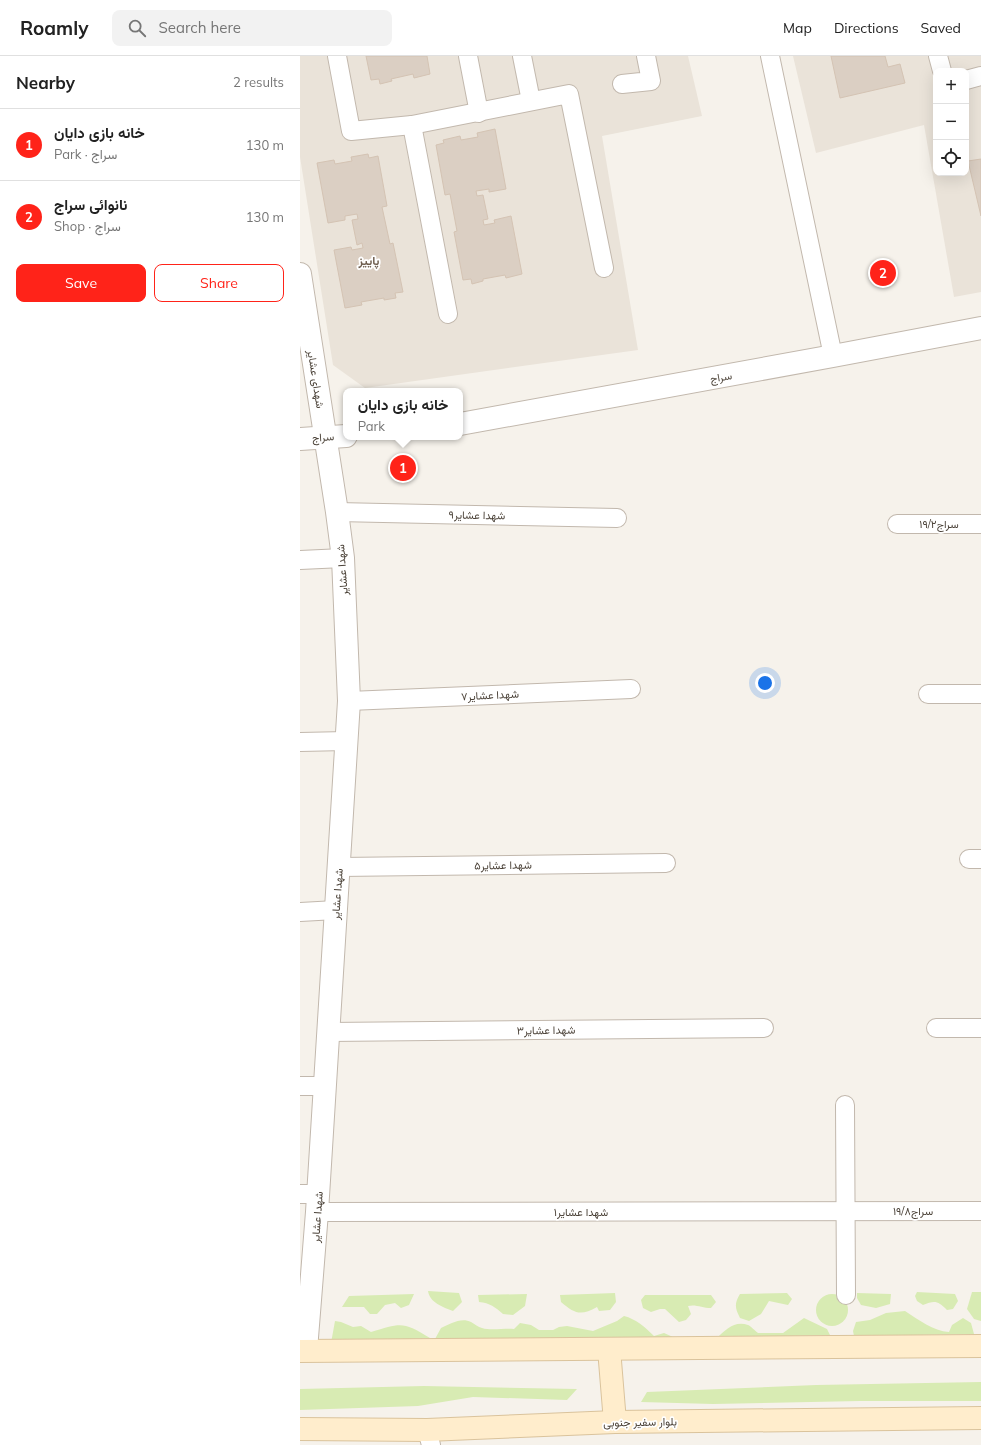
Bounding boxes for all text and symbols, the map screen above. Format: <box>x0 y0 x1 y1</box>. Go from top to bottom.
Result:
search box <box>112 10 392 46</box>
text: Roamly <box>20 16 88 40</box>
icon: search <box>126 17 148 39</box>
text: Search here <box>158 18 241 37</box>
text: Map <box>783 19 812 37</box>
text: Directions <box>834 19 899 37</box>
text: Saved <box>921 19 961 37</box>
map controls <box>933 68 969 176</box>
button: + <box>933 68 969 104</box>
text: Nearby <box>16 72 75 93</box>
text: 2 results <box>233 74 284 90</box>
button: − <box>933 104 969 140</box>
text: خانه بازی دایان <box>54 123 145 142</box>
text: 1 <box>25 137 33 153</box>
text: 130 m <box>246 137 284 153</box>
button: locate <box>933 140 969 176</box>
text: Park · سراج <box>54 146 117 162</box>
text: نانوائی سراج <box>54 195 127 214</box>
text: 2 <box>25 209 33 225</box>
text: 130 m <box>246 209 284 225</box>
text: Shop · سراج <box>54 218 121 234</box>
district label: پاییز <box>358 253 380 269</box>
pin: 2 <box>870 258 896 288</box>
button: Save <box>16 264 146 302</box>
button: Share <box>154 264 284 302</box>
street label: شهدای عشایر <box>304 348 328 410</box>
street label: سراج <box>709 368 734 387</box>
popup <box>343 388 463 440</box>
text: خانه بازی دایان <box>358 395 448 414</box>
text: Park <box>358 418 385 434</box>
street label: سراج <box>311 429 335 446</box>
pin: 1 <box>390 453 416 483</box>
street label: شهدا عشایر۹ <box>449 508 506 522</box>
street label: سراج۱۹/۲ <box>919 517 959 532</box>
street label: شهدا عشایر <box>333 544 351 597</box>
your location <box>755 673 775 693</box>
street label: شهدا عشایر۷ <box>461 686 520 704</box>
street label: شهدا عشایر۵ <box>474 857 532 873</box>
street label: شهدا عشایر <box>328 868 346 921</box>
street label: شهدا عشایر۳ <box>517 1022 576 1038</box>
street label: شهدا عشایر <box>308 1191 326 1244</box>
street label: سراج۱۹/۸ <box>893 1204 933 1219</box>
street label: شهدا عشایر۱ <box>554 1205 609 1219</box>
street label: بلوار سفیر جنوبی <box>603 1414 677 1430</box>

